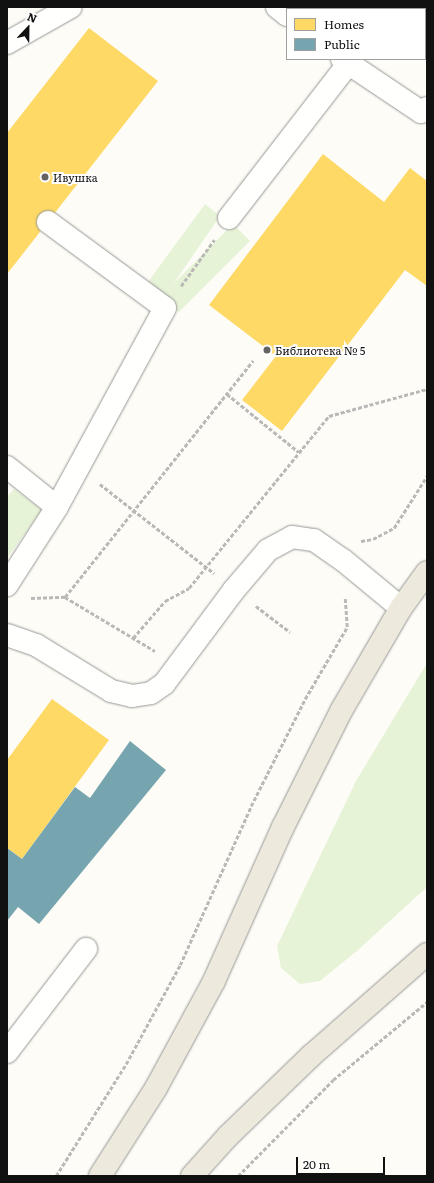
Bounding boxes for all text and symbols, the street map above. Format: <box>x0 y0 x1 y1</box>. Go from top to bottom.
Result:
north arrow <box>8 8 48 48</box>
text: N <box>25 8 40 26</box>
legend <box>286 8 426 60</box>
text: Homes <box>324 15 364 33</box>
text: Public <box>324 35 360 53</box>
place label: Ивушка <box>53 170 98 184</box>
marker: Ивушка <box>40 172 50 182</box>
place label: Библиотека № 5 <box>275 343 365 357</box>
marker: Библиотека № 5 <box>262 345 272 355</box>
scale bar <box>298 1149 387 1175</box>
text: 20 m <box>303 1155 330 1173</box>

